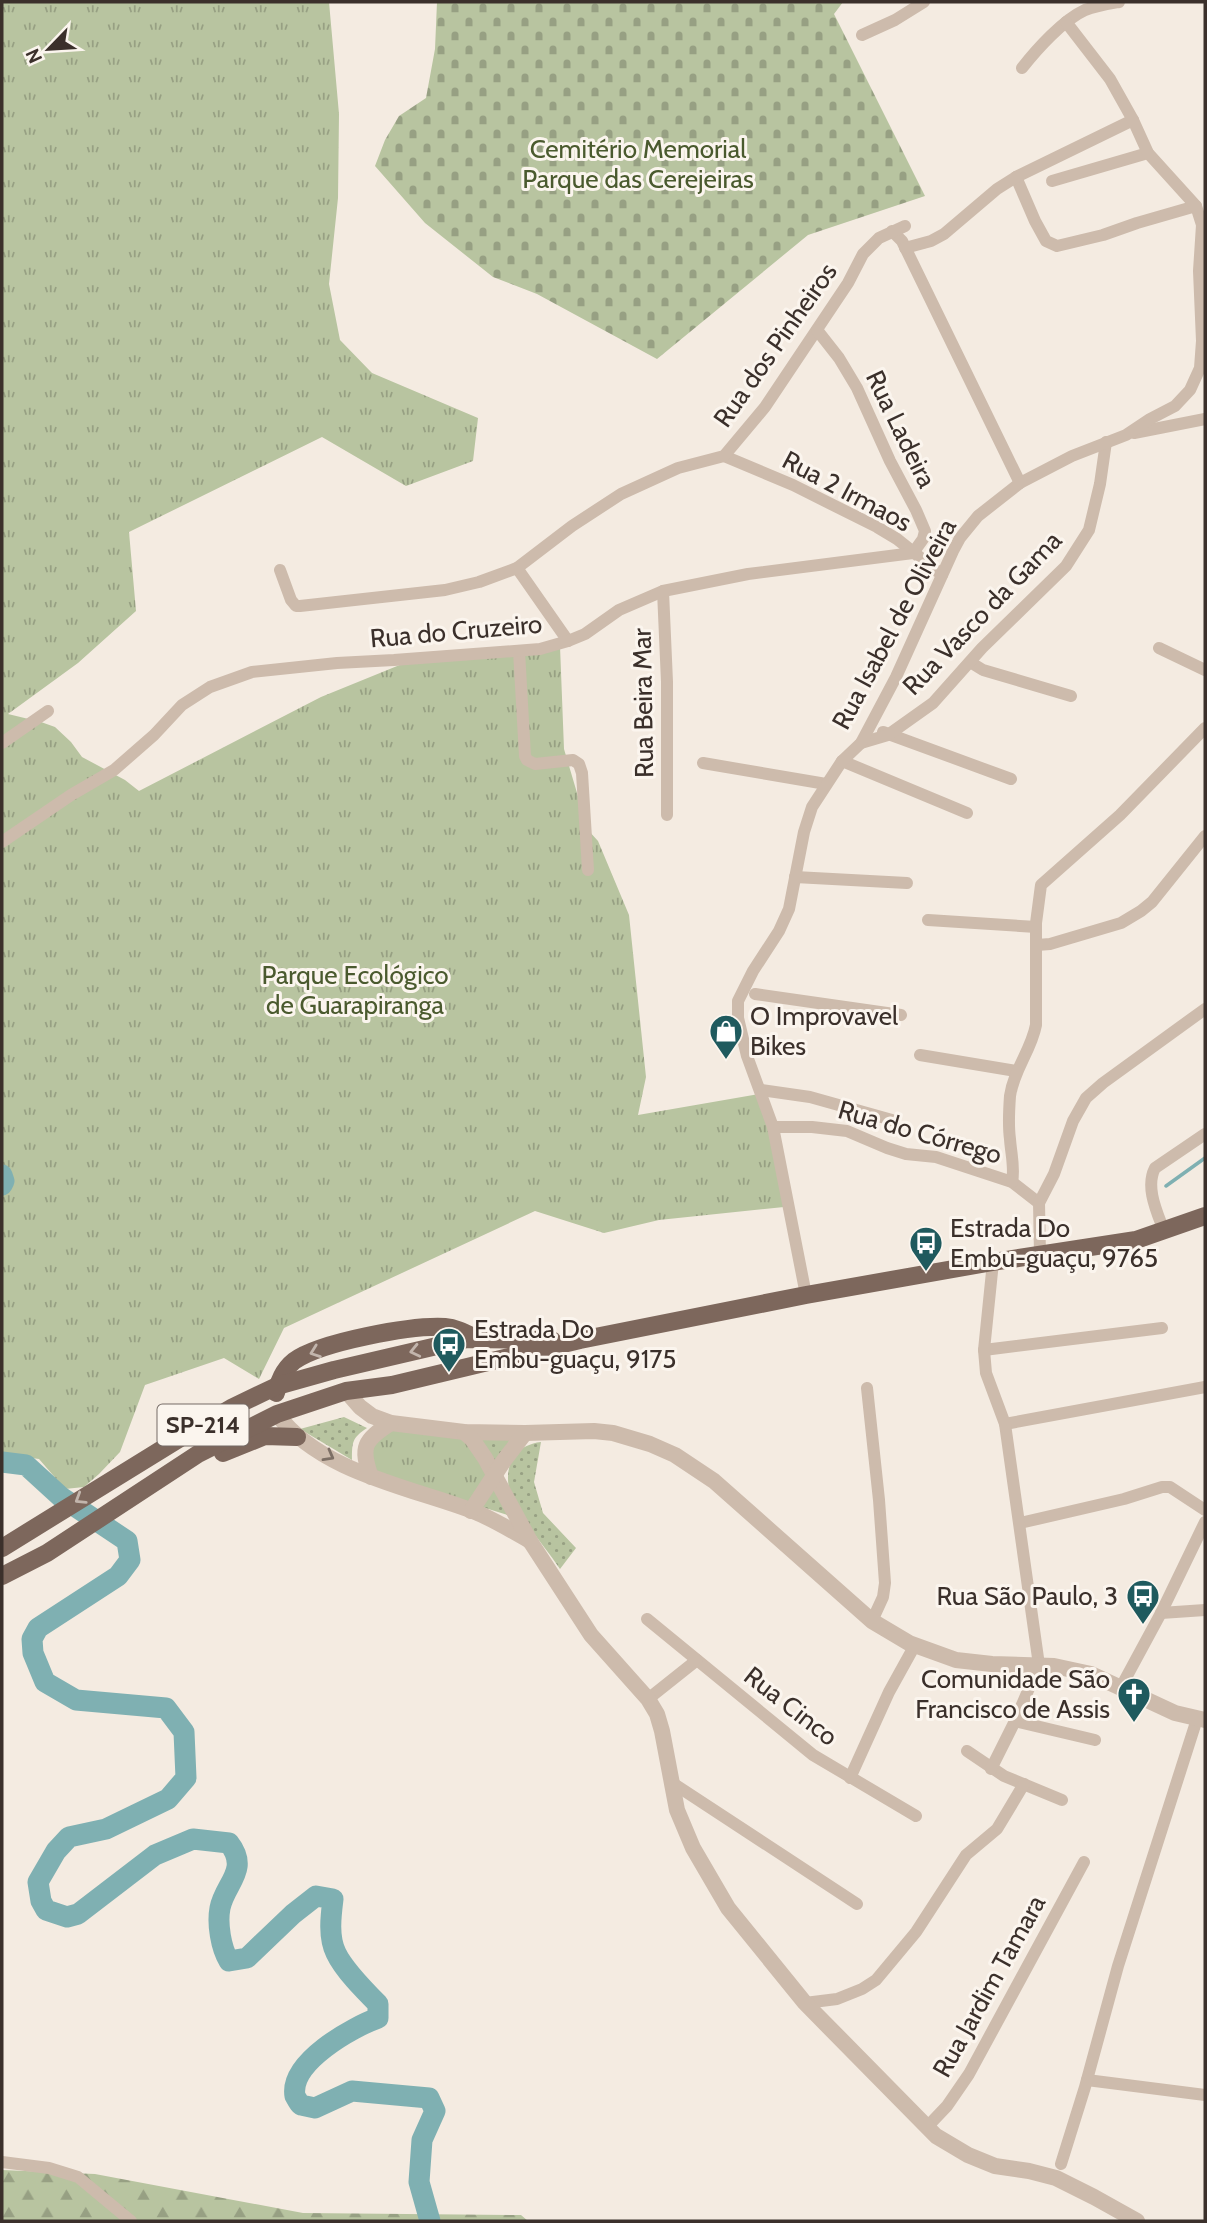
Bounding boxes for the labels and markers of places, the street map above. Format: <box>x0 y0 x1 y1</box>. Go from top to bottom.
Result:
place label: O Improvavel Bikes <box>750 1000 898 1062</box>
shop icon: O Improvavel Bikes <box>707 1012 745 1061</box>
place label: Estrada Do Embu-guaçu, 9765 <box>950 1212 1158 1274</box>
bus stop icon: Estrada Do Embu-guaçu, 9765 <box>907 1224 945 1273</box>
place label: Estrada Do Embu-guaçu, 9175 <box>474 1313 676 1375</box>
bus stop icon: Estrada Do Embu-guaçu, 9175 <box>430 1325 468 1374</box>
bus stop icon: Rua São Paulo, 3 <box>1124 1577 1162 1626</box>
place label: Rua São Paulo, 3 <box>936 1580 1118 1612</box>
place label: Comunidade São Francisco de Assis <box>915 1663 1110 1725</box>
church icon: Comunidade São Francisco de Assis <box>1115 1675 1153 1724</box>

